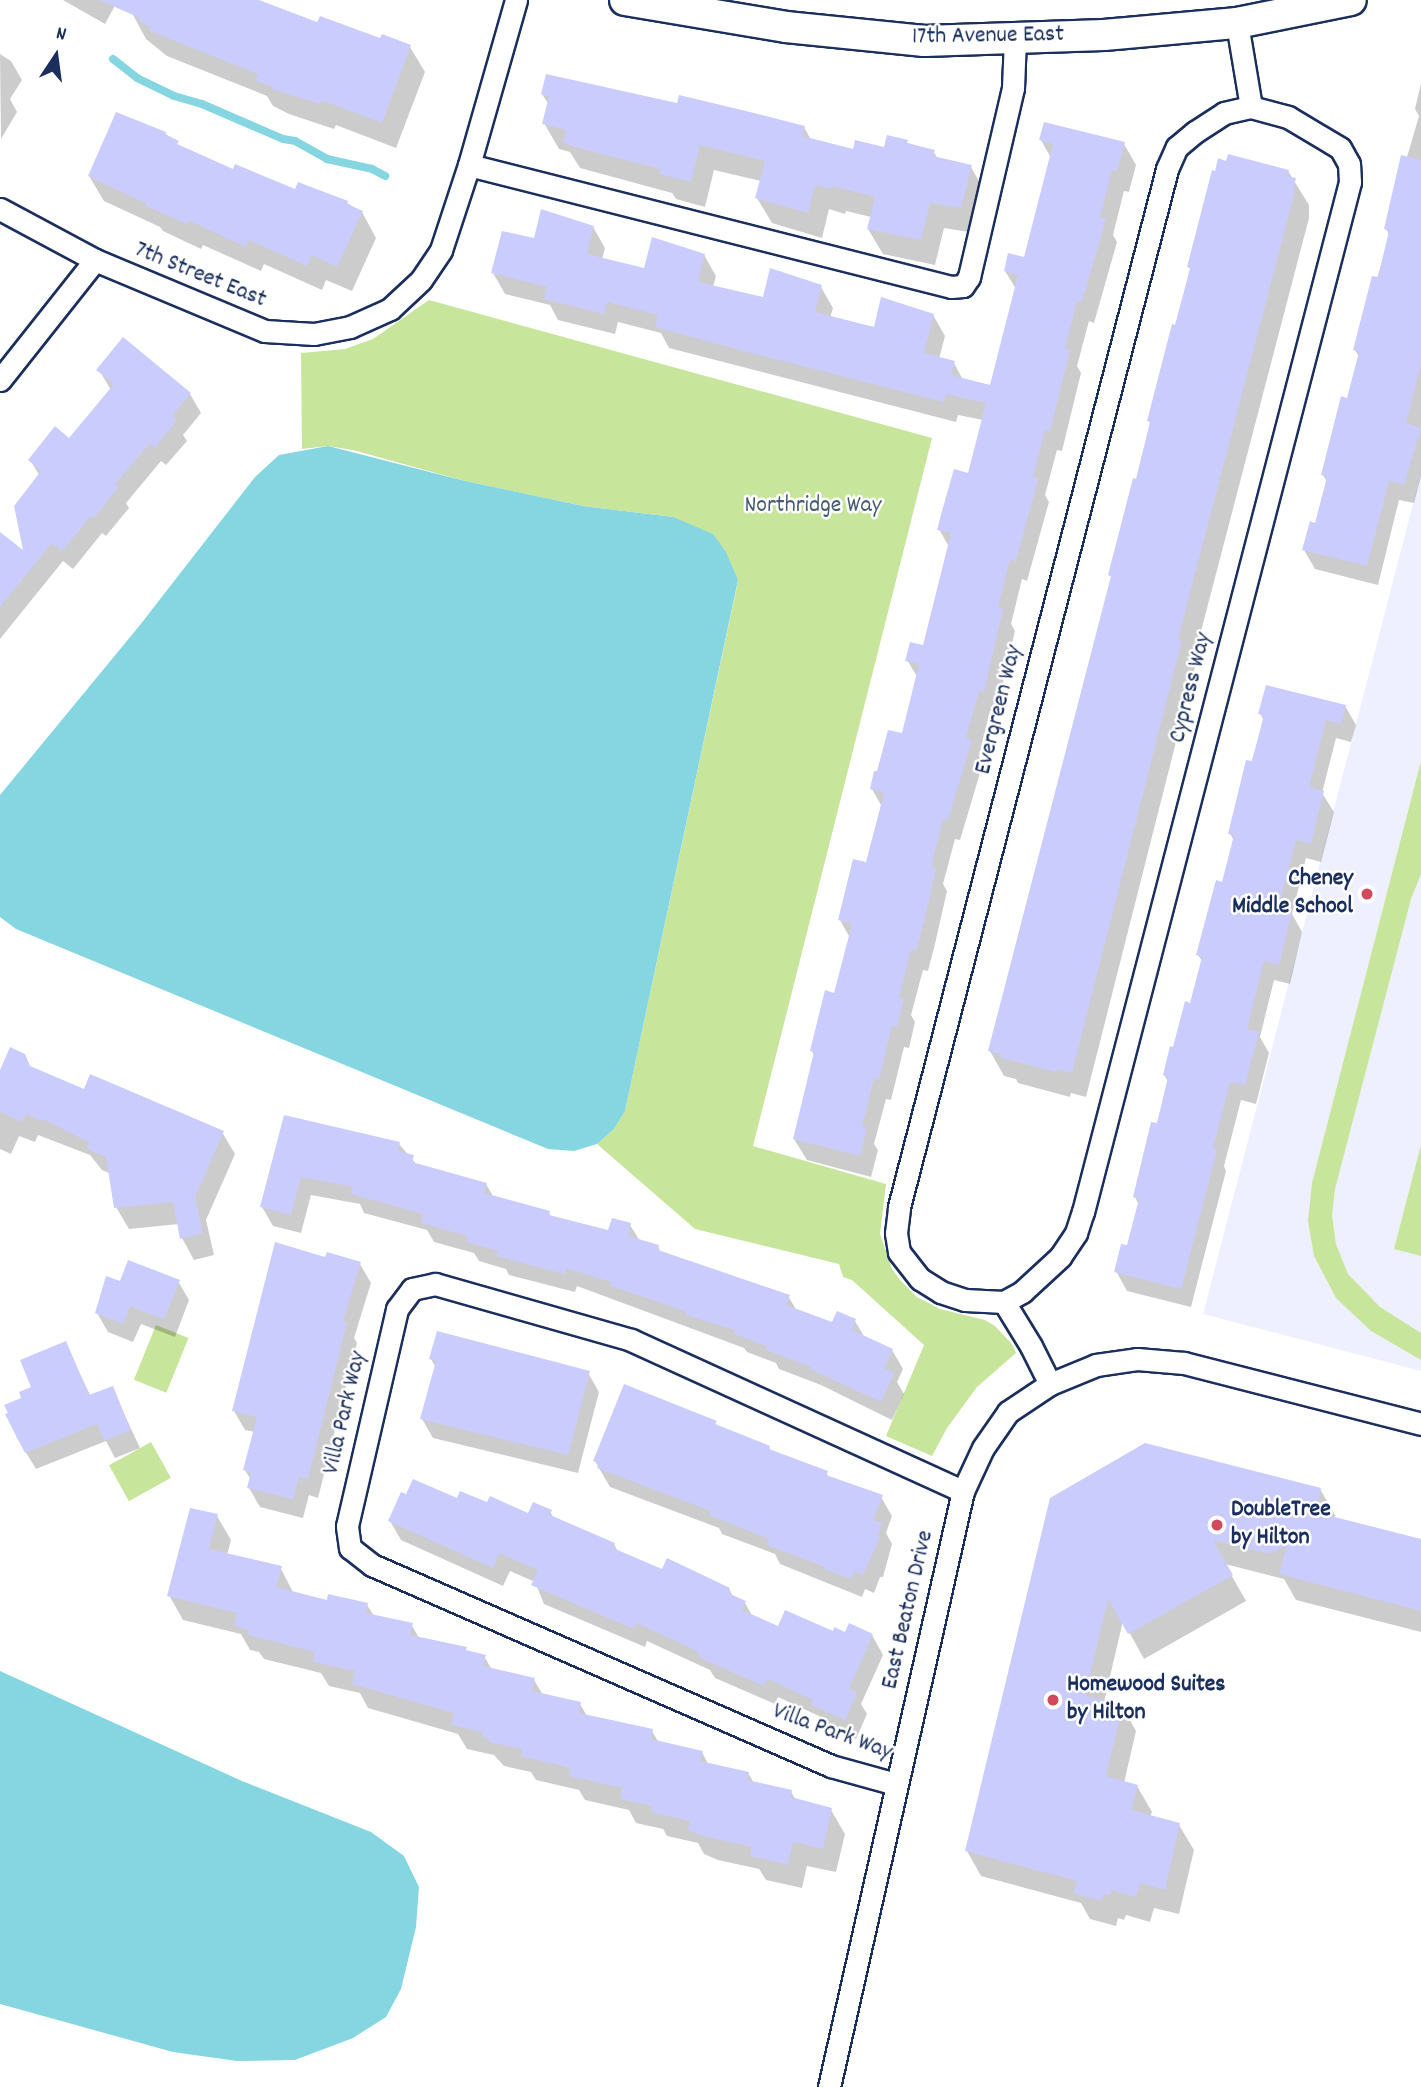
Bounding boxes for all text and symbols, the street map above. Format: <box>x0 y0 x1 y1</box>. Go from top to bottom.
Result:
north arrow <box>21 21 91 91</box>
text: N <box>53 21 68 49</box>
street label: 17th Avenue East <box>912 21 1064 53</box>
street label: 7th Street East <box>130 237 270 315</box>
park label: Northridge Way <box>744 493 882 521</box>
street label: Cypress Way <box>1164 630 1220 746</box>
street label: Evergreen Way <box>970 642 1030 778</box>
place label: Cheney Middle School <box>1232 866 1353 922</box>
marker: Cheney Middle School <box>1359 886 1375 902</box>
street label: Villa Park Way <box>318 1349 374 1477</box>
place label: DoubleTree by Hilton <box>1231 1497 1331 1553</box>
marker: DoubleTree by Hilton <box>1209 1517 1225 1533</box>
street label: East Beaton Drive <box>877 1528 941 1692</box>
place label: Homewood Suites by Hilton <box>1067 1672 1225 1728</box>
marker: Homewood Suites by Hilton <box>1045 1692 1061 1708</box>
street label: Villa Park Way <box>768 1698 896 1768</box>

